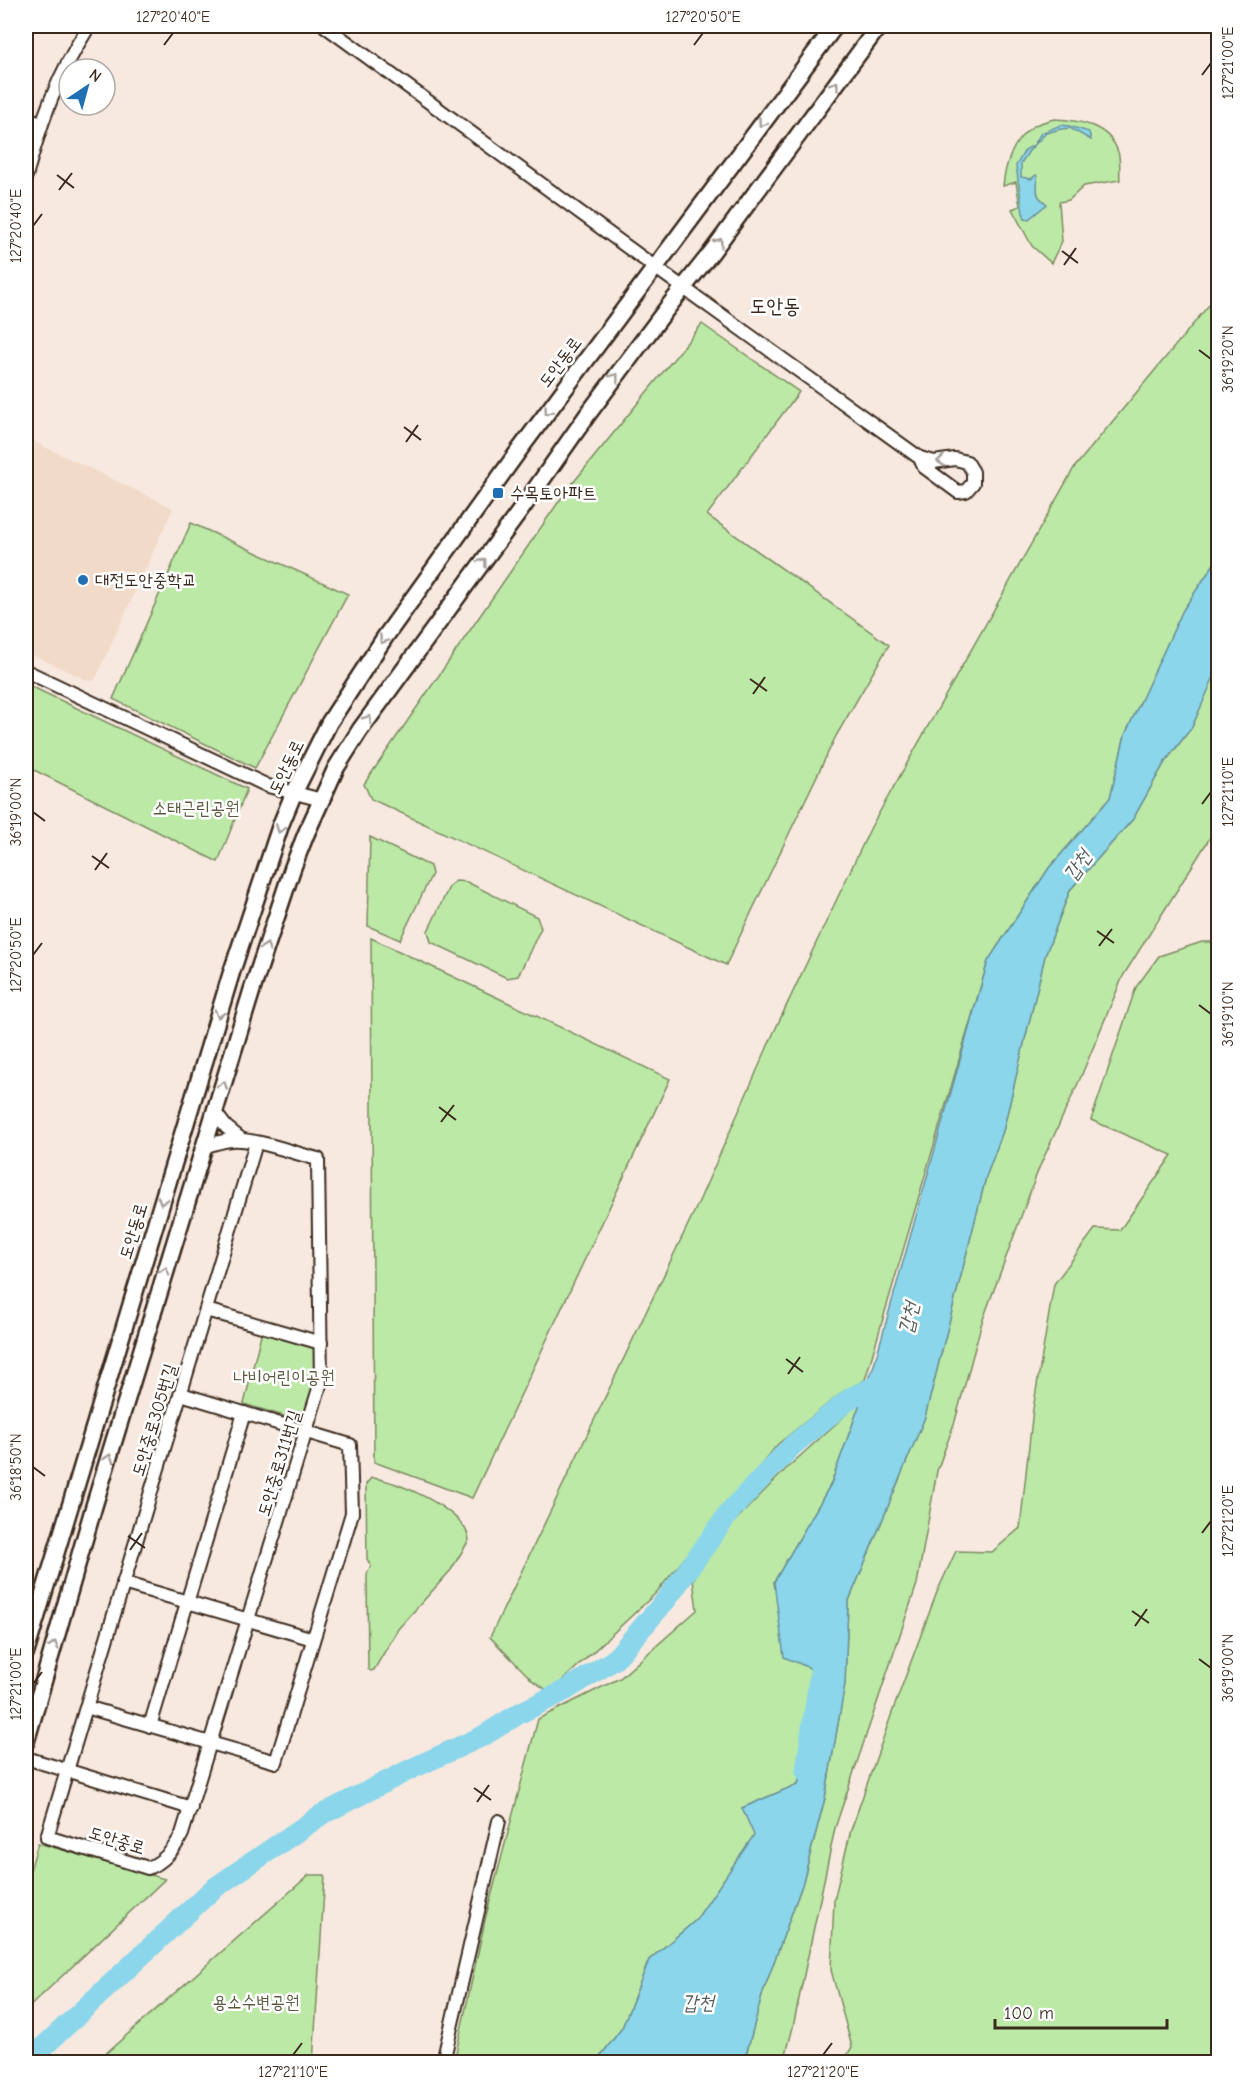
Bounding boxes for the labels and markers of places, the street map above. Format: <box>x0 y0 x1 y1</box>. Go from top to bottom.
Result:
place label: 수목토아파트 <box>510 483 597 504</box>
marker: 수목토아파트 <box>491 486 505 500</box>
place label: 대전도안중학교 <box>95 570 196 591</box>
marker: 대전도안중학교 <box>76 573 90 587</box>

